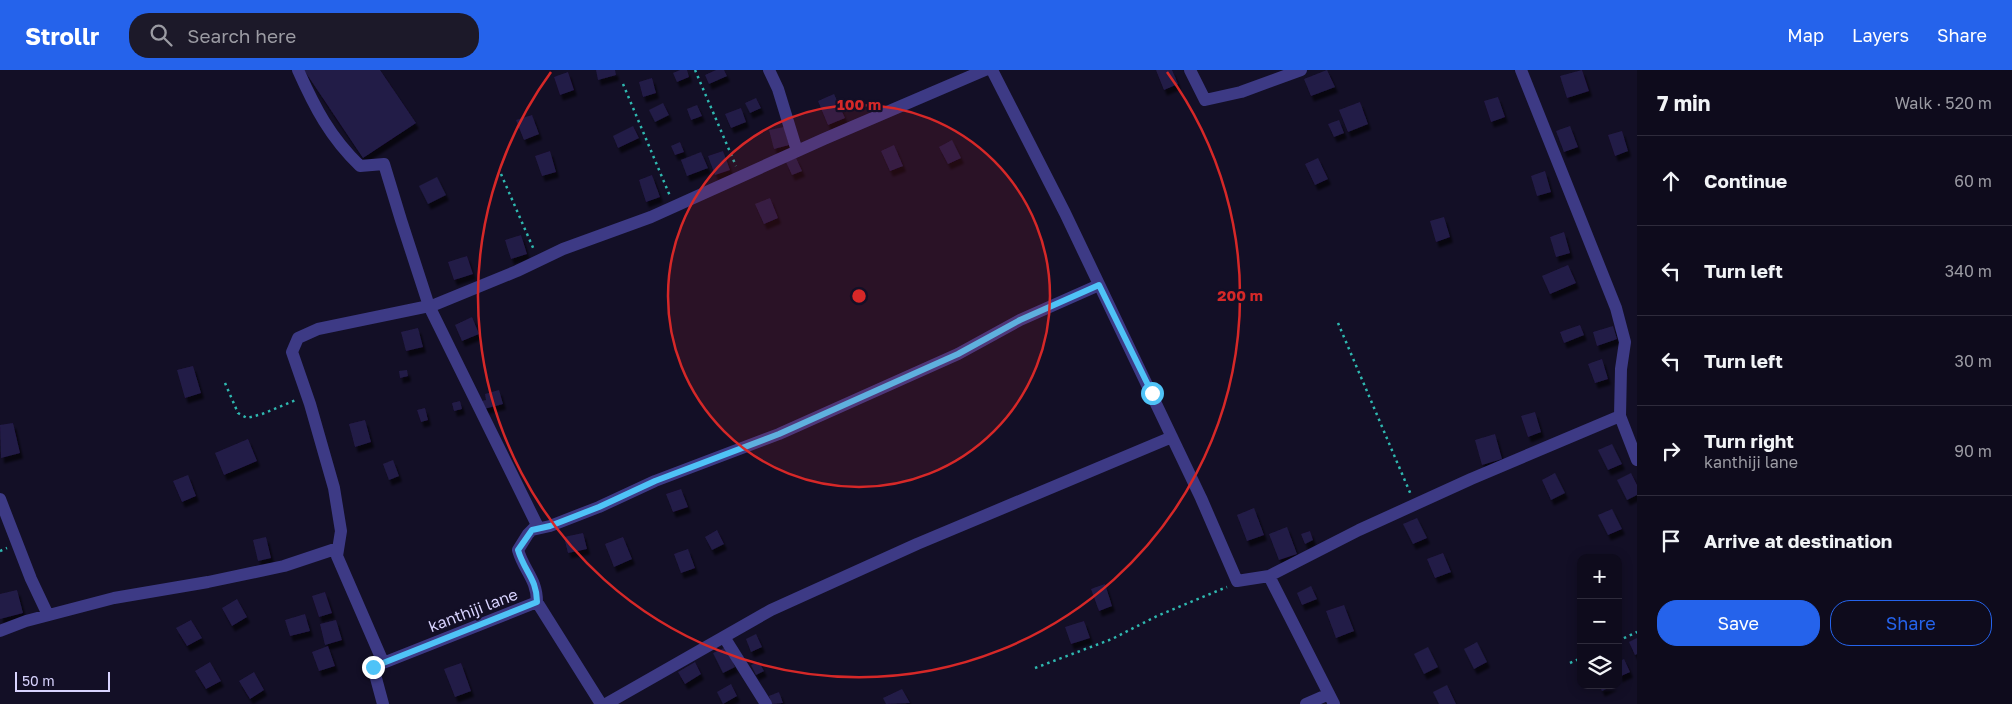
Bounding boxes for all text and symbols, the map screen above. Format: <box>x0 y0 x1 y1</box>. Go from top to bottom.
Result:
search box <box>129 13 479 58</box>
text: Strollr <box>25 21 99 50</box>
icon: search <box>147 21 175 49</box>
text: Search here <box>187 24 296 47</box>
text: Map <box>1787 24 1824 46</box>
text: Layers <box>1852 24 1909 46</box>
text: Share <box>1937 24 1987 46</box>
text: 7 min <box>1657 90 1711 116</box>
text: Walk · 520 m <box>1895 93 1992 113</box>
text: 100 m <box>837 95 881 113</box>
icon: ahead <box>1657 167 1685 195</box>
text: Continue <box>1704 169 1787 192</box>
text: 60 m <box>1954 171 1992 191</box>
icon: left <box>1657 257 1685 285</box>
text: Turn left <box>1704 259 1783 282</box>
text: 340 m <box>1945 261 1992 281</box>
text: 200 m <box>1217 286 1263 304</box>
centre of rings <box>850 287 868 305</box>
icon: left <box>1657 347 1685 375</box>
text: Turn left <box>1704 349 1783 372</box>
text: 30 m <box>1955 351 1992 371</box>
route start <box>1141 382 1164 405</box>
text: Turn right <box>1704 429 1794 452</box>
icon: right <box>1657 437 1685 465</box>
text: 90 m <box>1954 441 1992 461</box>
text: kanthiji lane <box>1704 452 1798 472</box>
icon: arrive <box>1657 527 1685 555</box>
text: Arrive at destination <box>1704 529 1892 552</box>
map controls <box>1577 554 1622 689</box>
button: + <box>1577 554 1622 599</box>
street label: kanthiji lane <box>426 584 520 636</box>
button: − <box>1577 599 1622 644</box>
button: Save <box>1657 600 1820 646</box>
button: Share <box>1830 600 1992 646</box>
button: layers <box>1577 644 1622 689</box>
route end <box>362 656 385 679</box>
scale bar <box>15 669 110 692</box>
text: 50 m <box>22 672 55 689</box>

